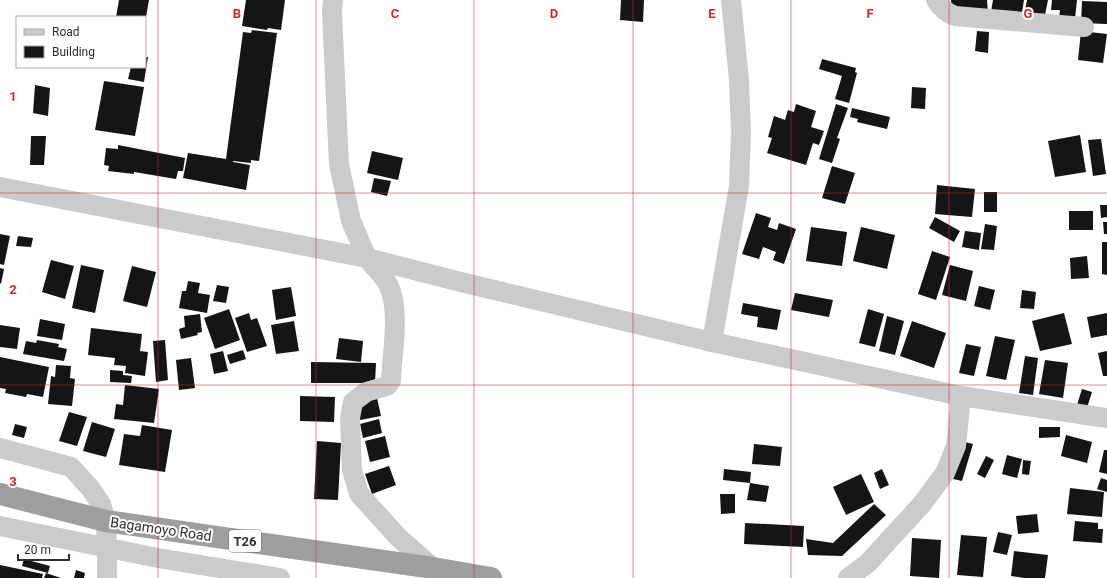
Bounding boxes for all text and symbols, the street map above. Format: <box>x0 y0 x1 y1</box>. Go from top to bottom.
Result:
text: B <box>233 6 241 21</box>
text: C <box>391 6 400 21</box>
text: D <box>550 6 558 21</box>
text: E <box>708 6 716 21</box>
text: F <box>866 6 874 21</box>
text: G <box>1024 6 1033 21</box>
legend <box>16 16 146 68</box>
text: Road <box>52 25 80 39</box>
text: Building <box>52 45 95 59</box>
text: 1 <box>9 89 17 104</box>
text: 2 <box>9 282 17 297</box>
text: 3 <box>9 474 17 489</box>
street label: Bagamoyo Road <box>109 514 213 544</box>
road number: T26 <box>229 530 261 552</box>
scale bar <box>18 536 69 562</box>
text: 20 m <box>24 543 51 557</box>

